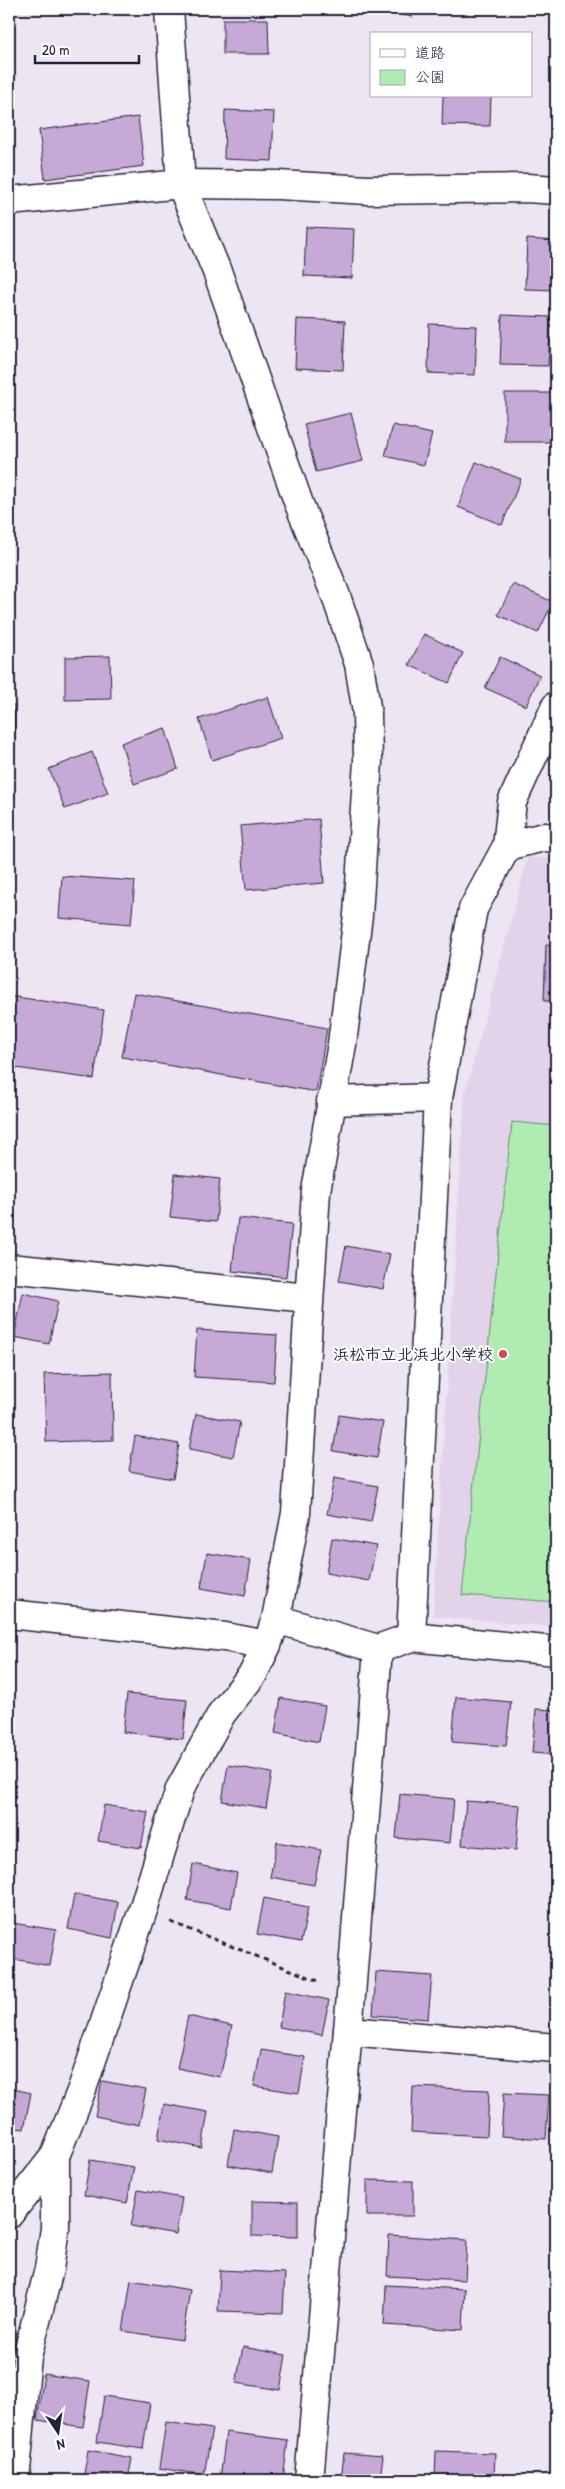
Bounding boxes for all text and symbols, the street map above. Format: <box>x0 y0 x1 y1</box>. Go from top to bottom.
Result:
scale bar <box>35 32 139 64</box>
legend <box>370 32 532 98</box>
text: 20 m <box>42 39 69 60</box>
text: 道路 <box>415 42 445 63</box>
text: 公園 <box>415 66 445 87</box>
place label: 浜松市立北浜北小学校 <box>333 1343 493 1365</box>
marker: 浜松市立北浜北小学校 <box>497 1348 509 1360</box>
north arrow <box>32 2406 82 2456</box>
text: N <box>55 2435 67 2455</box>

